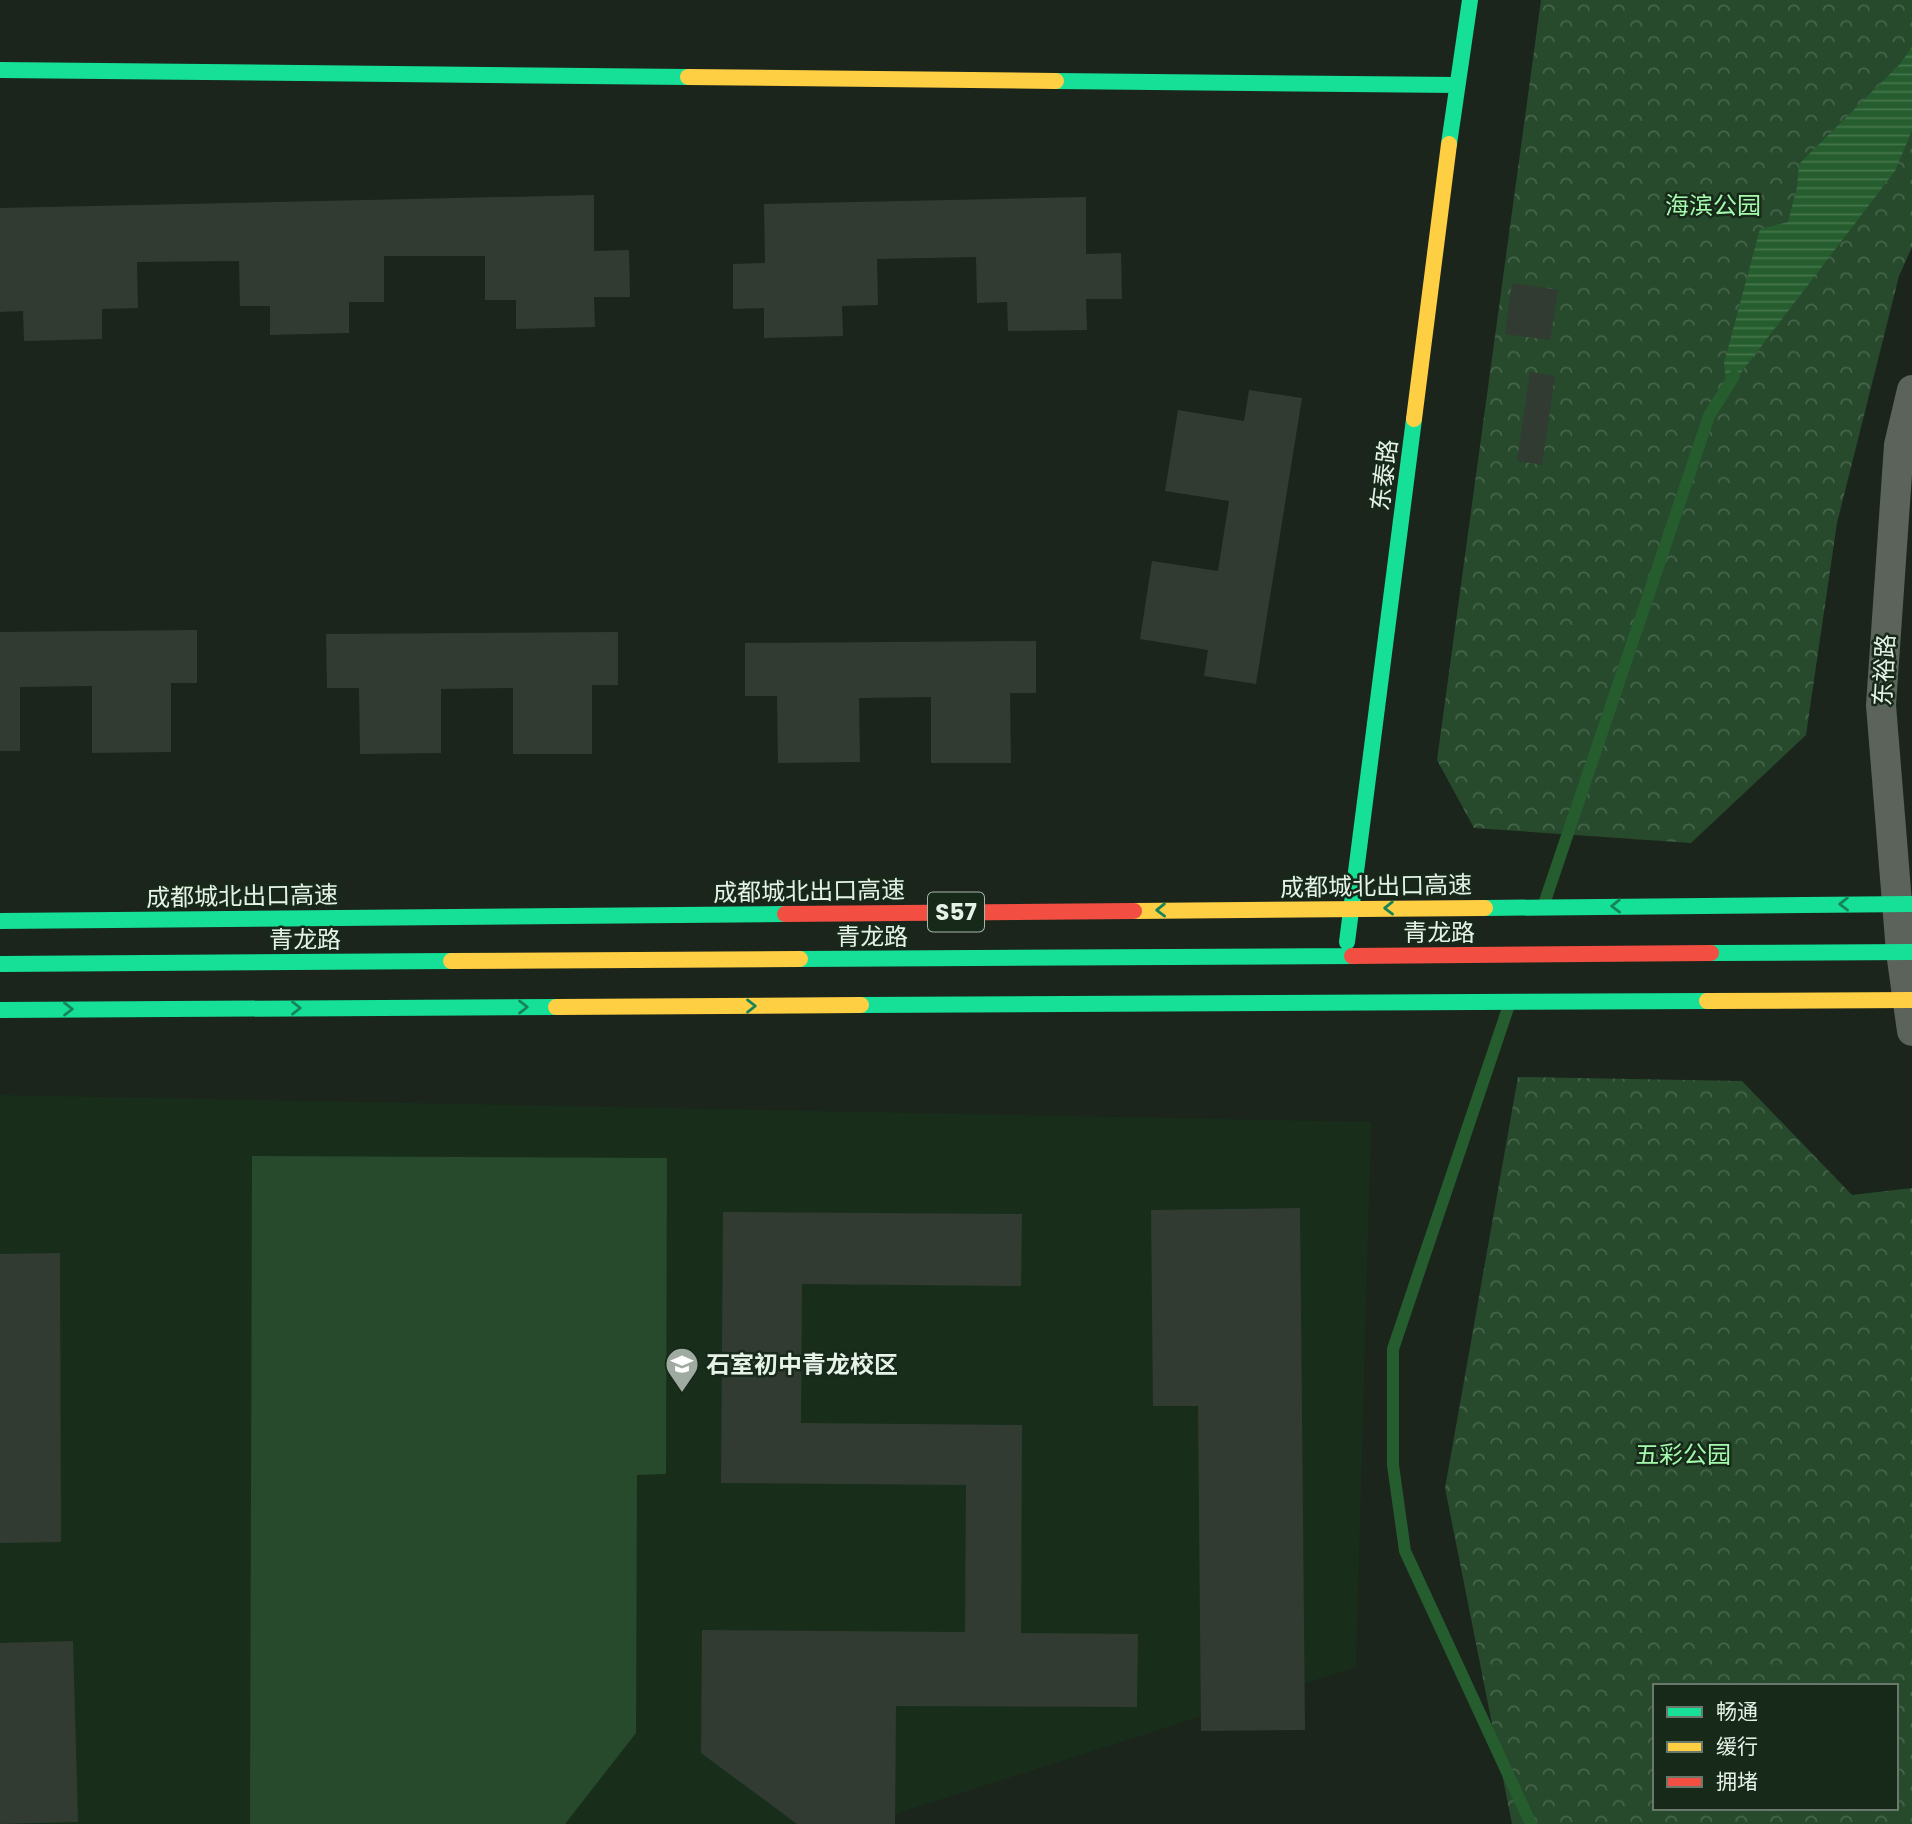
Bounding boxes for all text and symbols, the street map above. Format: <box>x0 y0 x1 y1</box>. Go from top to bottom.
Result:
park label: 海滨公园 <box>1665 189 1761 222</box>
street label: 东泰路 <box>1363 437 1405 513</box>
street label: 东裕路 <box>1866 633 1902 707</box>
street label: 成都城北出口高速 <box>1280 868 1472 904</box>
street label: 成都城北出口高速 <box>713 873 905 909</box>
street label: 成都城北出口高速 <box>146 878 338 914</box>
road number: S57 <box>928 892 984 931</box>
one-way arrow <box>1838 897 1849 912</box>
one-way arrow <box>1611 899 1622 914</box>
one-way arrow <box>1383 901 1394 916</box>
one-way arrow <box>1156 903 1167 918</box>
street label: 青龙路 <box>1403 916 1475 949</box>
street label: 青龙路 <box>836 920 908 953</box>
street label: 青龙路 <box>269 923 341 956</box>
one-way arrow <box>746 998 756 1014</box>
one-way arrow <box>518 999 529 1015</box>
one-way arrow <box>291 1000 301 1016</box>
one-way arrow <box>63 1002 74 1017</box>
school or university icon: 石室初中青龙校区 <box>663 1345 701 1394</box>
place label: 石室初中青龙校区 <box>706 1348 898 1381</box>
park label: 五彩公园 <box>1635 1438 1731 1471</box>
legend <box>1653 1684 1898 1810</box>
text: 畅通 <box>1716 1697 1758 1726</box>
text: 缓行 <box>1716 1732 1758 1761</box>
text: 拥堵 <box>1716 1767 1758 1796</box>

